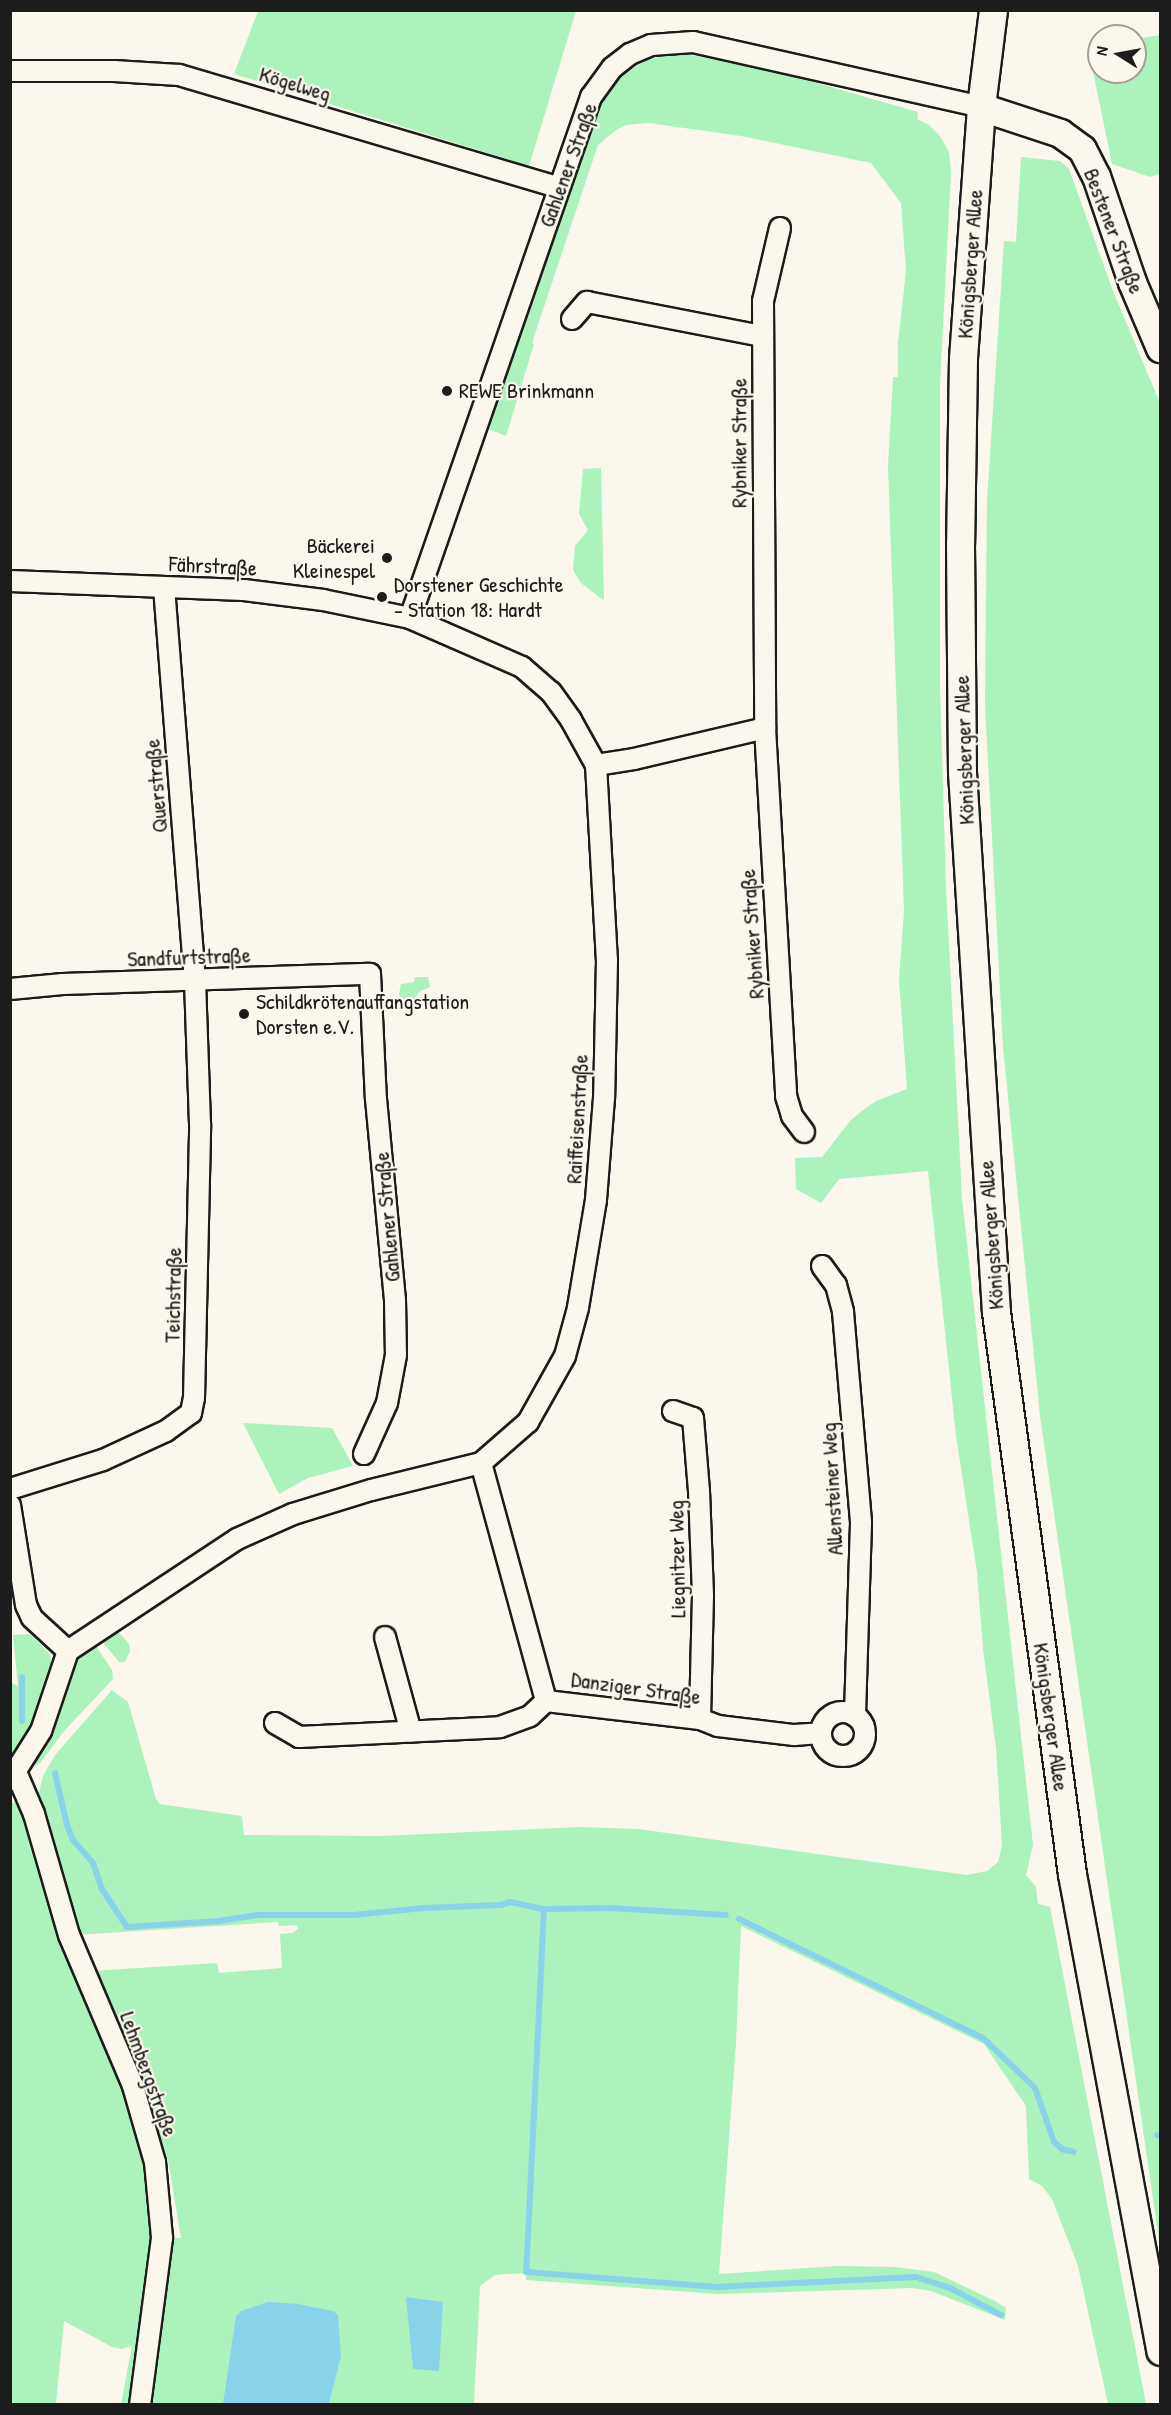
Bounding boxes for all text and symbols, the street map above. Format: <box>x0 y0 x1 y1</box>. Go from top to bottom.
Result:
north arrow <box>1087 24 1147 84</box>
text: N <box>1090 45 1113 57</box>
street label: Kögelweg <box>256 61 334 107</box>
street label: Gahlener Straße <box>533 99 603 231</box>
street label: Bestener Straße <box>1078 165 1150 297</box>
street label: Königsberger Allee <box>952 188 988 340</box>
place label: REWE Brinkmann <box>459 378 594 404</box>
street label: Rybniker Straße <box>726 378 752 508</box>
marker: REWE Brinkmann <box>440 384 454 398</box>
place label: Bäckerei Kleinespel <box>293 532 375 584</box>
street label: Fährstraße <box>168 551 258 581</box>
marker: Bäckerei Kleinespel <box>380 551 394 565</box>
place label: Dorstener Geschichte - Station 18: Hardt <box>394 571 563 622</box>
marker: Dorstener Geschichte - Station 18: Hardt <box>375 590 389 604</box>
street label: Königsberger Allee <box>948 675 980 825</box>
street label: Querstraße <box>139 738 173 834</box>
street label: Rybniker Straße <box>734 868 770 1000</box>
street label: Sandfurtstraße <box>127 942 251 972</box>
place label: Schildkrötenauffangstation Dorsten e.V. <box>256 988 469 1040</box>
marker: Schildkrötenauffangstation Dorsten e.V. <box>237 1007 251 1021</box>
street label: Raiffeisenstraße <box>560 1054 594 1184</box>
street label: Gahlener Straße <box>368 1151 406 1283</box>
street label: Königsberger Allee <box>973 1159 1009 1311</box>
street label: Teichstraße <box>159 1247 187 1343</box>
street label: Allensteiner Weg <box>815 1422 849 1556</box>
street label: Liegnitzer Weg <box>663 1500 691 1618</box>
street label: Königsberger Allee <box>1028 1641 1074 1793</box>
street label: Danziger Straße <box>570 1666 702 1710</box>
street label: Lehmbergstraße <box>114 2008 184 2140</box>

